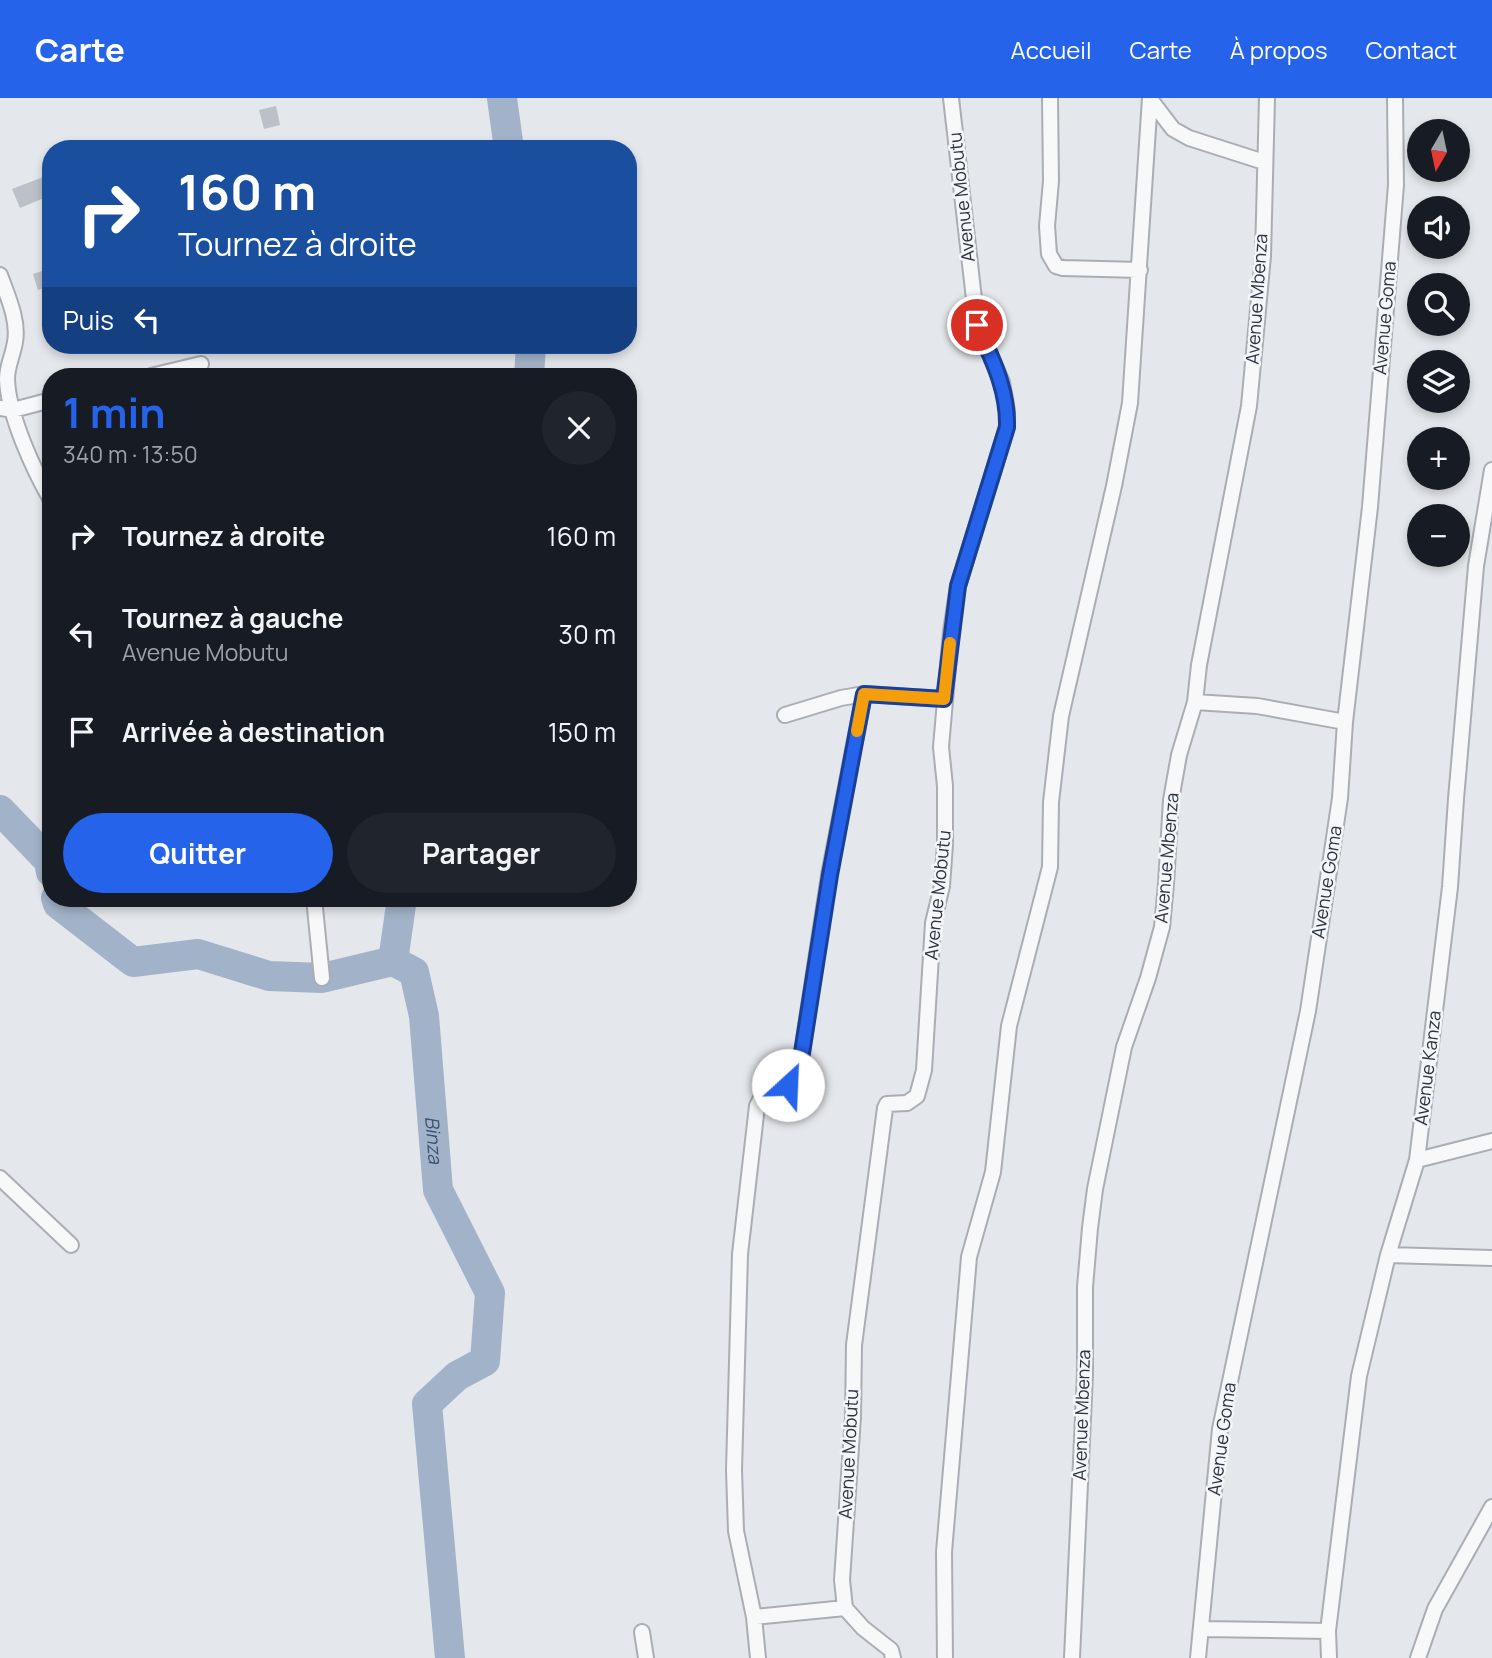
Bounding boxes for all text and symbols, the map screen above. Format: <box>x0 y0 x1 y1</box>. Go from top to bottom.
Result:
text: Carte <box>35 27 125 72</box>
text: Accueil <box>1011 33 1091 66</box>
text: Carte <box>1129 33 1192 66</box>
text: À propos <box>1230 33 1328 66</box>
text: Contact <box>1366 33 1457 66</box>
north arrow <box>1407 119 1470 182</box>
map controls <box>1407 119 1470 567</box>
street label: Avenue Mobutu <box>942 131 980 263</box>
text: 160 m <box>178 158 316 225</box>
icon: right <box>63 168 154 259</box>
button: sound <box>1407 196 1470 259</box>
text: Tournez à droite <box>178 222 417 266</box>
street label: Avenue Mbenza <box>1239 233 1273 365</box>
street label: Avenue Goma <box>1367 260 1401 376</box>
button: search <box>1407 273 1470 336</box>
pin <box>947 295 1007 355</box>
icon: left <box>128 301 166 339</box>
text: Puis <box>63 302 114 338</box>
icon: arrive <box>958 306 996 344</box>
button: layers <box>1407 350 1470 413</box>
text: 1 min <box>63 383 166 441</box>
button: close <box>542 391 616 465</box>
button: + <box>1407 427 1470 490</box>
text: 340 m · 13:50 <box>63 438 198 470</box>
button: − <box>1407 504 1470 567</box>
icon: right <box>63 517 101 555</box>
text: Tournez à droite <box>122 518 325 554</box>
text: 160 m <box>547 518 616 554</box>
text: Tournez à gauche <box>122 600 343 636</box>
icon: left <box>63 615 101 653</box>
text: 30 m <box>559 616 616 652</box>
text: Avenue Mobutu <box>122 636 288 668</box>
icon: arrive <box>63 713 101 751</box>
text: Arrivée à destination <box>122 714 385 750</box>
text: 150 m <box>548 714 616 750</box>
street label: Avenue Mbenza <box>1148 792 1184 924</box>
button: Quitter <box>63 813 333 893</box>
button: Partager <box>347 813 616 893</box>
street label: Avenue Goma <box>1305 824 1347 940</box>
street label: Avenue Mobutu <box>918 829 956 961</box>
street label: Avenue Kanza <box>1408 1009 1446 1127</box>
position arrow <box>751 1048 825 1122</box>
water label: Binza <box>419 1115 449 1166</box>
street label: Avenue Mbenza <box>1067 1349 1095 1481</box>
street label: Avenue Goma <box>1201 1381 1241 1497</box>
street label: Avenue Mobutu <box>833 1388 863 1520</box>

